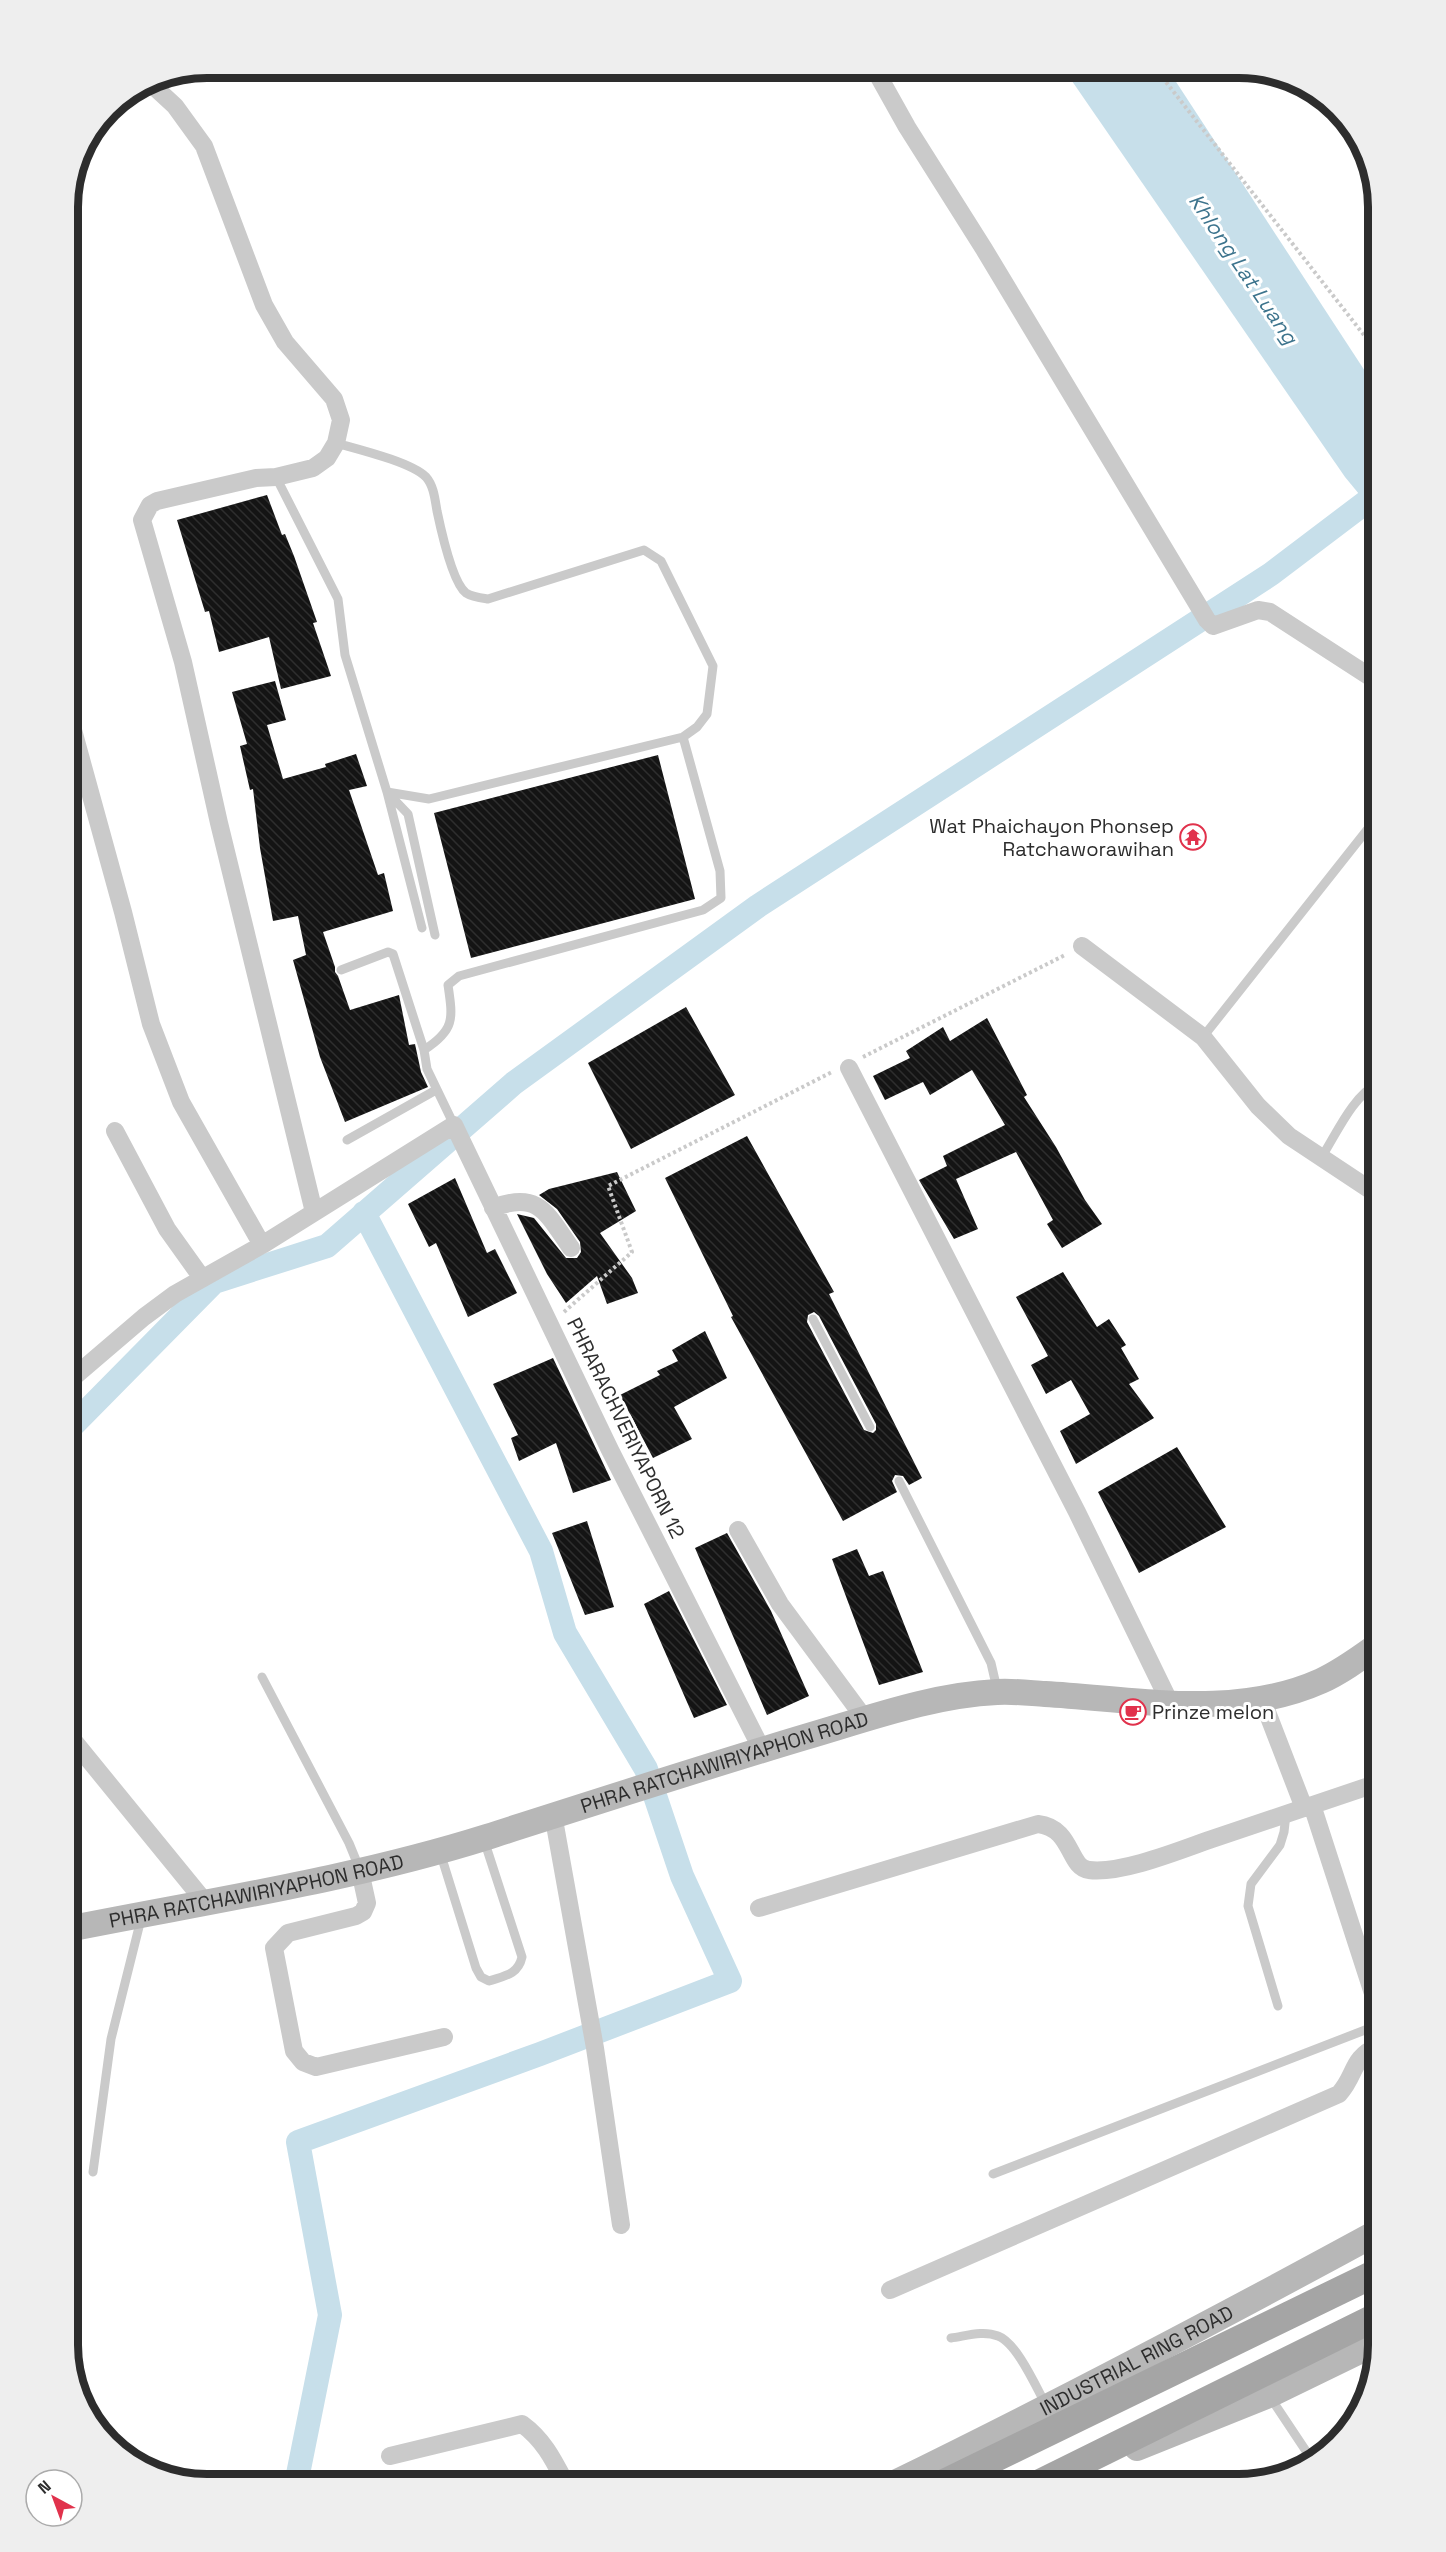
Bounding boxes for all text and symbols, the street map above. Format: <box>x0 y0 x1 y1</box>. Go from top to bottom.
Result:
water label: Khlong Lat Luang <box>1183 188 1305 351</box>
place label: Wat Phaichayon Phonsep Ratchaworawihan <box>929 813 1174 862</box>
temple icon: Wat Phaichayon Phonsep Ratchaworawihan <box>1178 822 1208 852</box>
street label: PHRARACHVERIYAPORN 12 <box>561 1313 691 1543</box>
cafe icon: Prinze melon <box>1118 1697 1148 1727</box>
place label: Prinze melon <box>1152 1699 1274 1725</box>
street label: PHRA RATCHAWIRIYAPHON ROAD <box>577 1706 871 1819</box>
street label: PHRA RATCHAWIRIYAPHON ROAD <box>107 1848 406 1934</box>
street label: INDUSTRIAL RING ROAD <box>1035 2299 1238 2422</box>
north arrow <box>24 2468 84 2528</box>
text: N <box>34 2476 55 2499</box>

